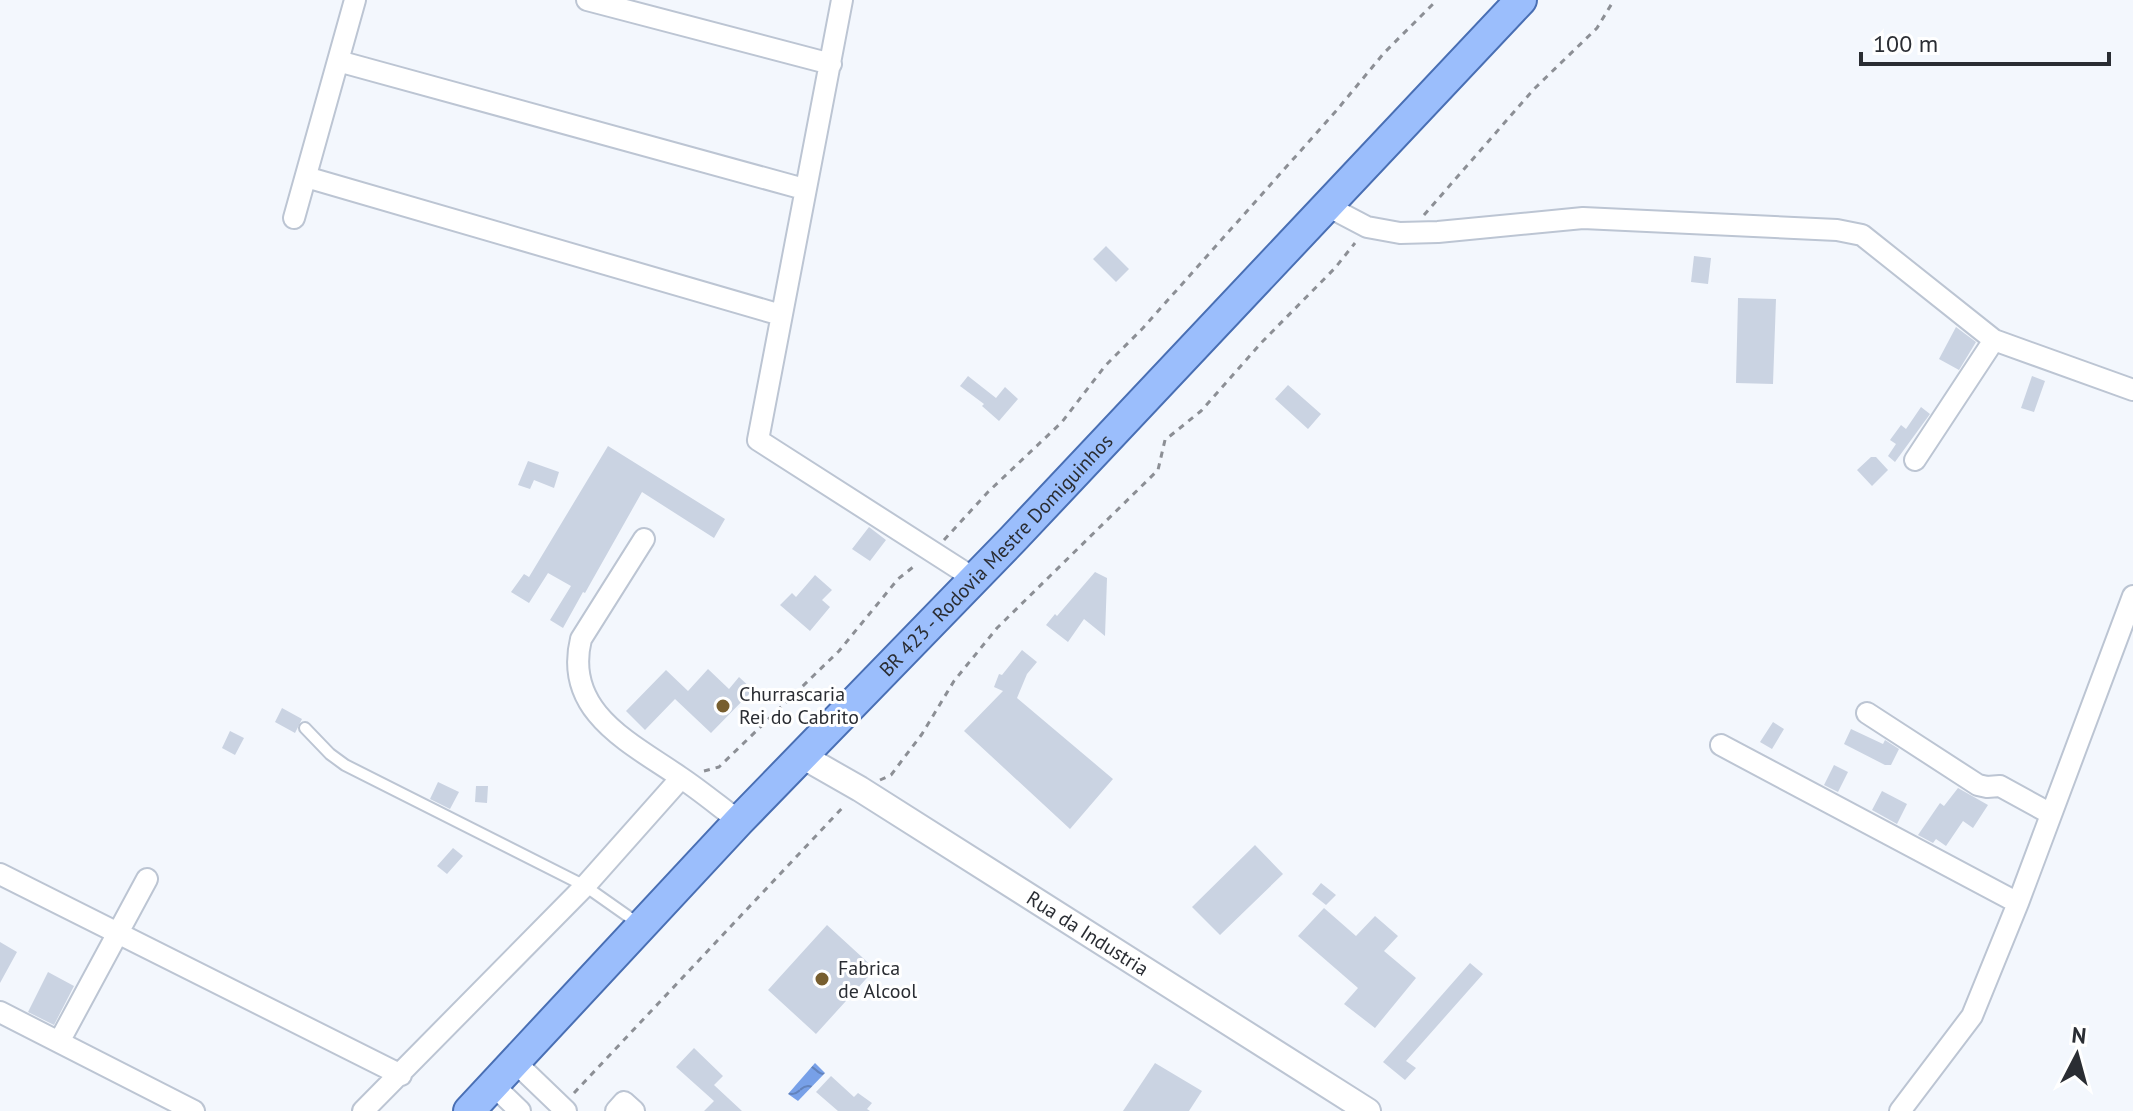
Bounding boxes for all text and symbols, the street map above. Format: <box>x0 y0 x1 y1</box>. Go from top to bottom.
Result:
scale bar <box>1861 16 2109 66</box>
text: 100 m <box>1873 28 1938 59</box>
street label: BR 423 - Rodovia Mestre Domiguinhos <box>874 428 1118 682</box>
place label: Churrascaria Rei do Cabrito <box>739 681 859 730</box>
marker: Churrascaria Rei do Cabrito <box>714 697 732 715</box>
street label: Rua da Industria <box>1022 885 1153 982</box>
place label: Fabrica de Alcool <box>838 955 917 1004</box>
marker: Fabrica de Alcool <box>813 970 831 988</box>
north arrow <box>2037 1015 2117 1095</box>
text: N <box>2070 1020 2088 1050</box>

